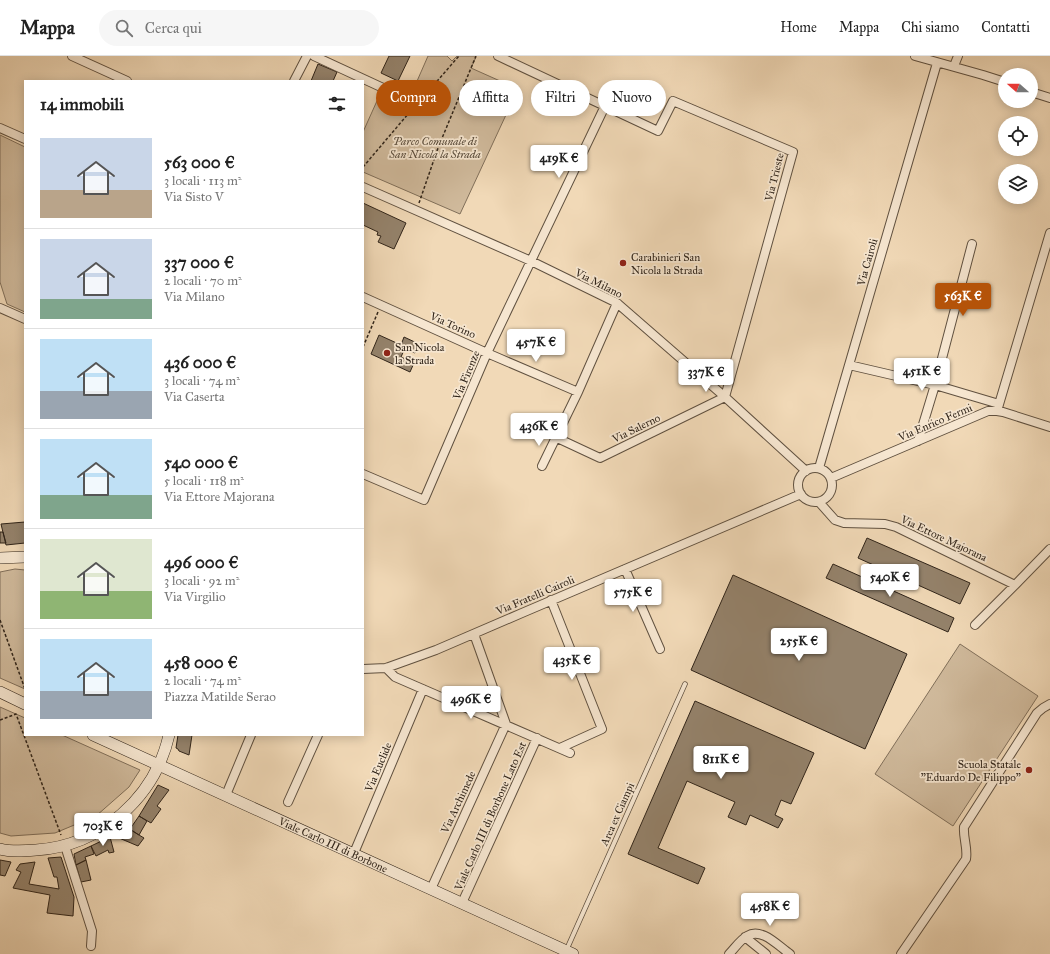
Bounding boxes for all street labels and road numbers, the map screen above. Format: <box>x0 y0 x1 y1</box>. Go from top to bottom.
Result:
street label: Via Trieste <box>762 151 787 203</box>
street label: Via Cairoli <box>854 237 880 288</box>
street label: Via Milano <box>572 266 625 301</box>
street label: Via Torino <box>427 309 478 341</box>
street label: Via Firenze <box>450 348 483 403</box>
street label: Via Enrico Fermi <box>895 401 974 444</box>
street label: Via Salerno <box>609 411 663 446</box>
street label: Via Ettore Majorana <box>898 512 989 564</box>
street label: Via Fratelli Cairoli <box>493 573 576 618</box>
street label: Via Euclide <box>362 740 395 795</box>
street label: Viale Carlo III di Borbone Lato Est <box>451 740 529 893</box>
street label: Via Archimede <box>438 769 479 836</box>
street label: Area ex Ciampi <box>597 781 637 849</box>
street label: Viale Carlo III di Borbone <box>275 814 390 876</box>

